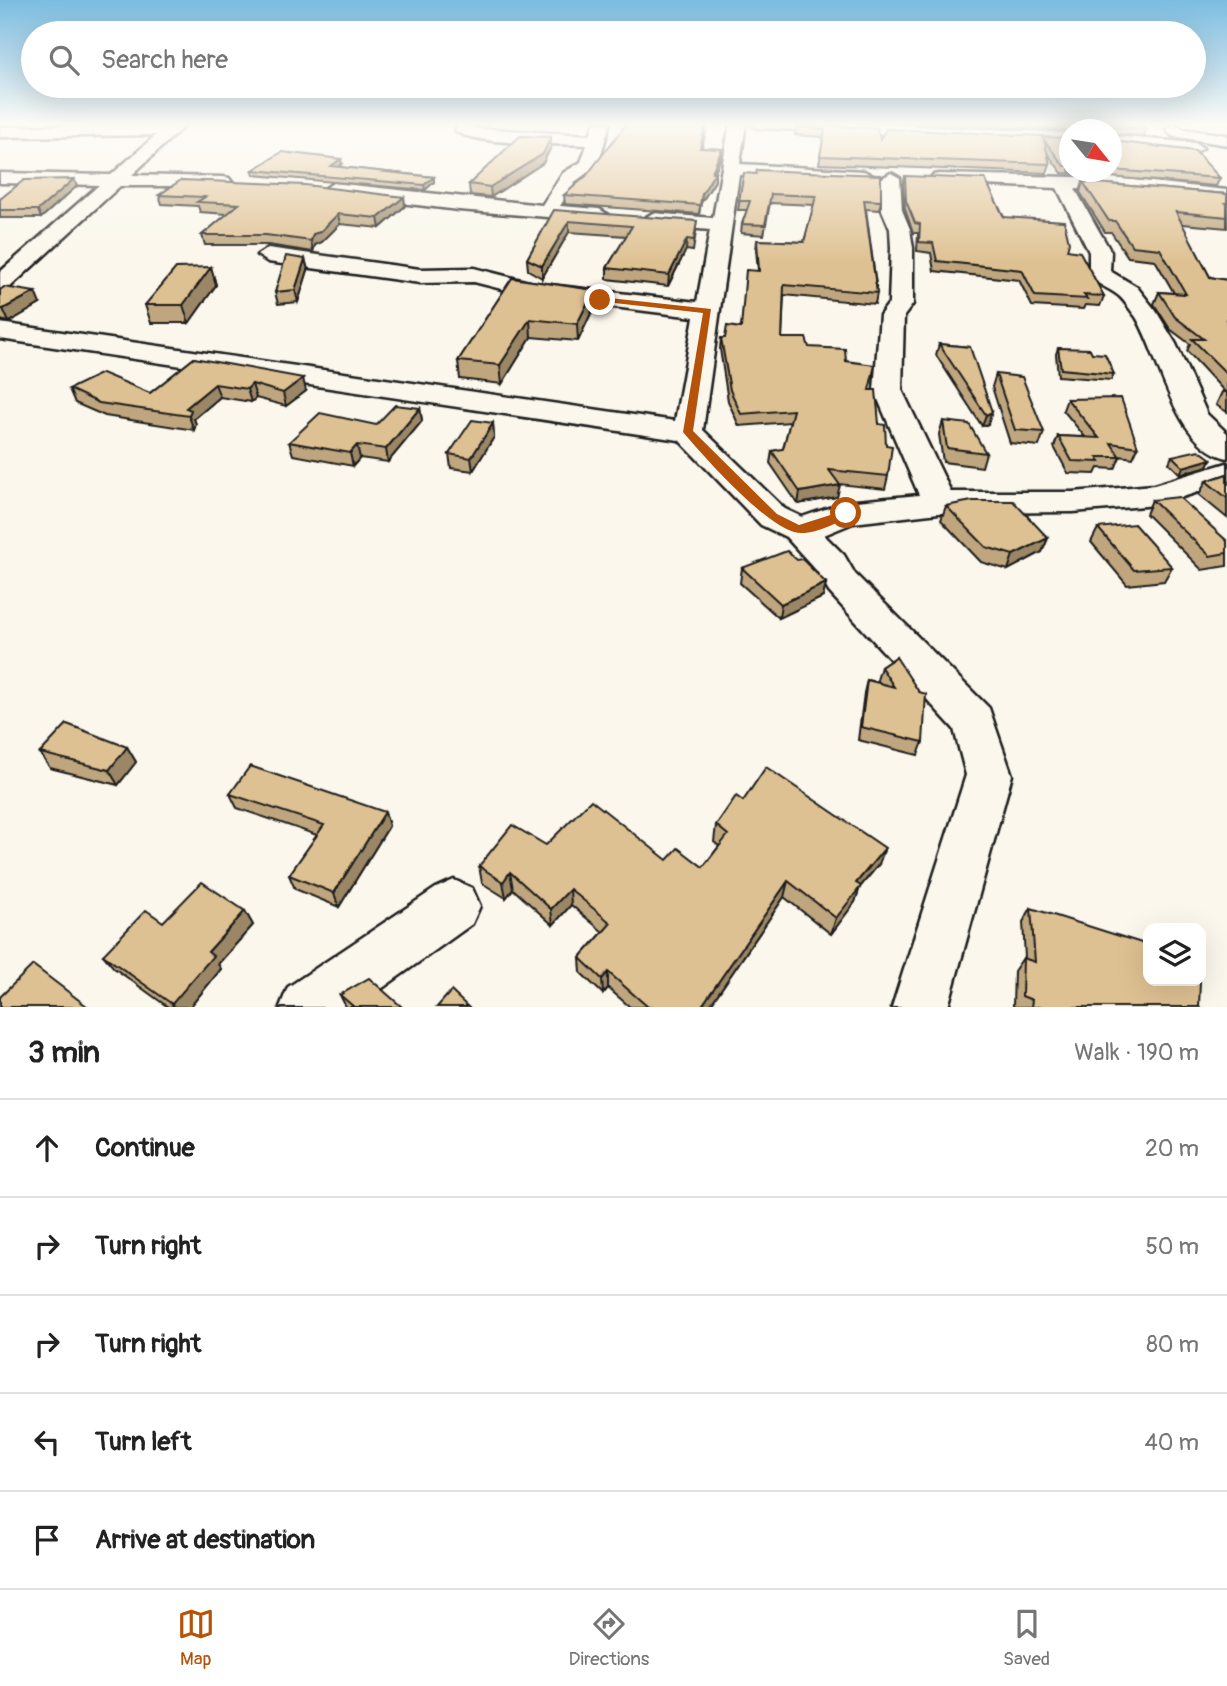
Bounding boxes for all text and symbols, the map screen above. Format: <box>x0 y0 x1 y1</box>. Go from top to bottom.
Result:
search box <box>21 21 1206 98</box>
icon: search <box>45 41 83 79</box>
text: Search here <box>101 44 228 76</box>
north arrow <box>1059 119 1122 182</box>
route end <box>584 284 615 315</box>
route start <box>830 497 861 528</box>
map controls <box>1143 923 1206 986</box>
button: layers <box>1143 923 1206 986</box>
text: 3 min <box>28 1034 100 1071</box>
text: Walk · 190 m <box>1074 1038 1199 1067</box>
icon: ahead <box>28 1129 66 1167</box>
text: Continue <box>95 1132 195 1164</box>
text: 20 m <box>1145 1134 1199 1163</box>
icon: right <box>28 1227 66 1265</box>
text: Turn right <box>95 1230 201 1262</box>
text: 50 m <box>1145 1232 1199 1261</box>
icon: right <box>28 1325 66 1363</box>
text: Turn right <box>95 1328 201 1360</box>
text: 80 m <box>1146 1330 1199 1359</box>
icon: left <box>28 1423 66 1461</box>
text: Turn left <box>95 1426 191 1458</box>
text: 40 m <box>1145 1428 1199 1457</box>
icon: arrive <box>28 1521 66 1559</box>
text: Arrive at destination <box>95 1524 315 1556</box>
tab: Map <box>177 1605 215 1671</box>
tab: Directions <box>569 1605 649 1671</box>
tab: Saved <box>1003 1605 1050 1671</box>

